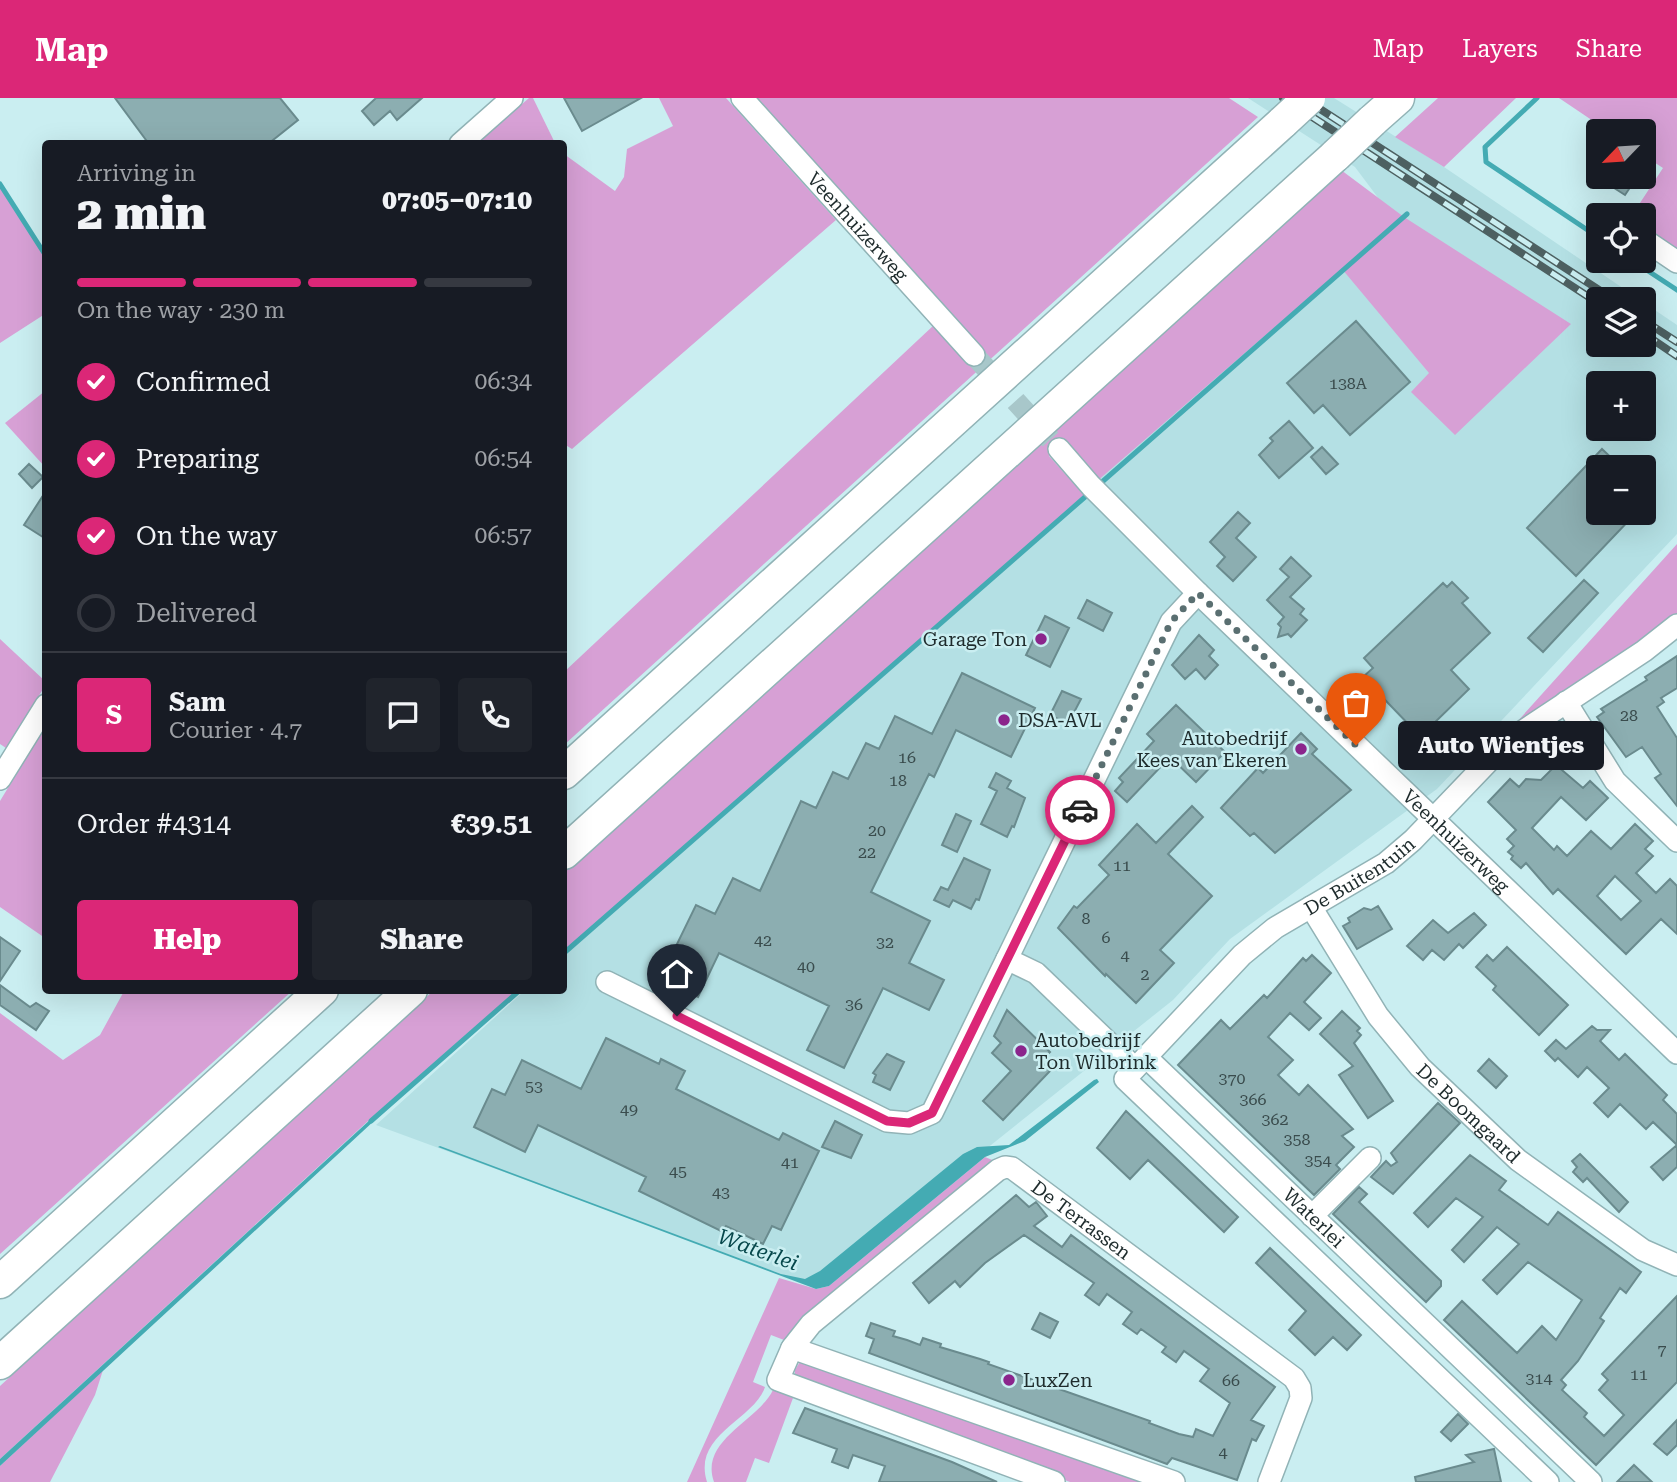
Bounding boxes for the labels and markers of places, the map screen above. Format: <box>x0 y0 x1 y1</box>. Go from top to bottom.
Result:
place label: Garage Ton <box>923 628 1027 651</box>
marker: Garage Ton <box>1033 631 1049 647</box>
pin <box>1326 673 1386 745</box>
place label: DSA-AVL <box>1018 709 1102 732</box>
marker: DSA-AVL <box>996 712 1012 728</box>
callout: Auto Wientjes <box>1398 720 1604 770</box>
place label: Autobedrijf Kees van Ekeren <box>1136 727 1288 772</box>
marker: Autobedrijf Kees van Ekeren <box>1293 741 1309 757</box>
pin <box>647 944 707 1016</box>
place label: Autobedrijf Ton Wilbrink <box>1035 1029 1157 1074</box>
marker: Autobedrijf Ton Wilbrink <box>1013 1043 1029 1059</box>
place label: LuxZen <box>1023 1369 1092 1392</box>
marker: LuxZen <box>1001 1372 1017 1388</box>

